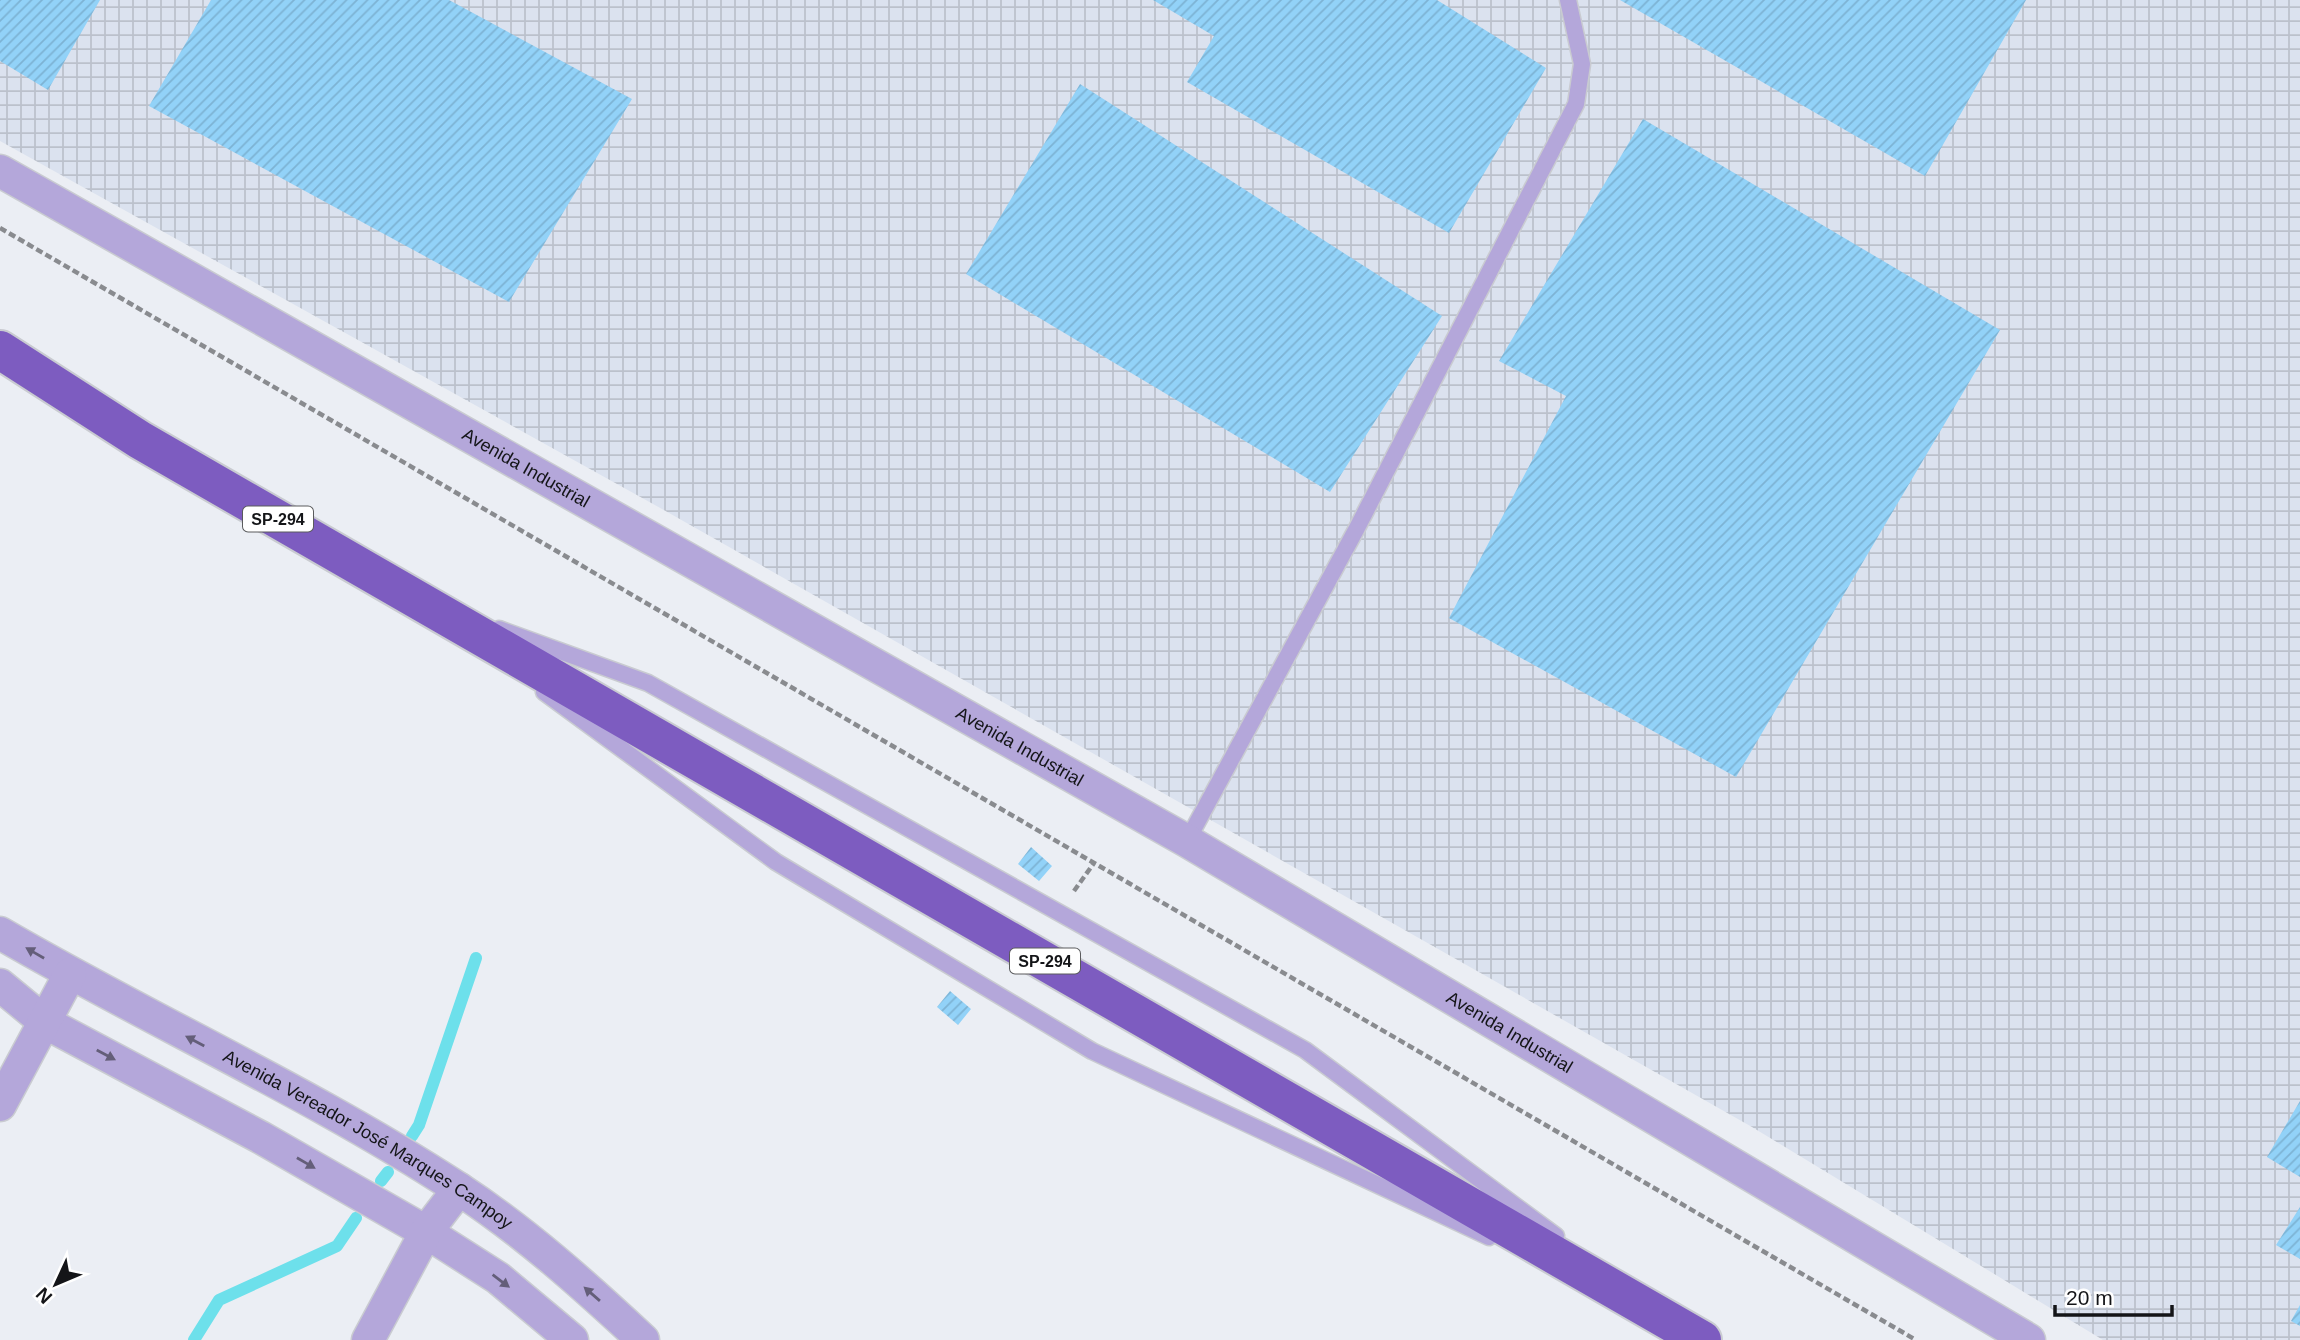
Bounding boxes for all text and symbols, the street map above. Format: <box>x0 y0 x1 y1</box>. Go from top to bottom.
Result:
street label: Avenida Industrial <box>459 424 593 512</box>
road number: SP-294 <box>243 506 313 532</box>
street label: Avenida Industrial <box>953 703 1087 790</box>
one-way arrow <box>25 947 45 959</box>
road number: SP-294 <box>1010 948 1080 973</box>
street label: Avenida Industrial <box>1443 987 1576 1077</box>
one-way arrow <box>185 1035 205 1047</box>
street label: Avenida Vereador José Marques Campoy <box>220 1046 516 1233</box>
one-way arrow <box>96 1049 116 1061</box>
one-way arrow <box>297 1157 316 1170</box>
north arrow <box>21 1249 91 1319</box>
one-way arrow <box>492 1274 510 1288</box>
scale bar <box>2055 1274 2172 1318</box>
text: N <box>32 1283 56 1308</box>
text: 20 m <box>2066 1286 2113 1309</box>
one-way arrow <box>584 1287 601 1302</box>

